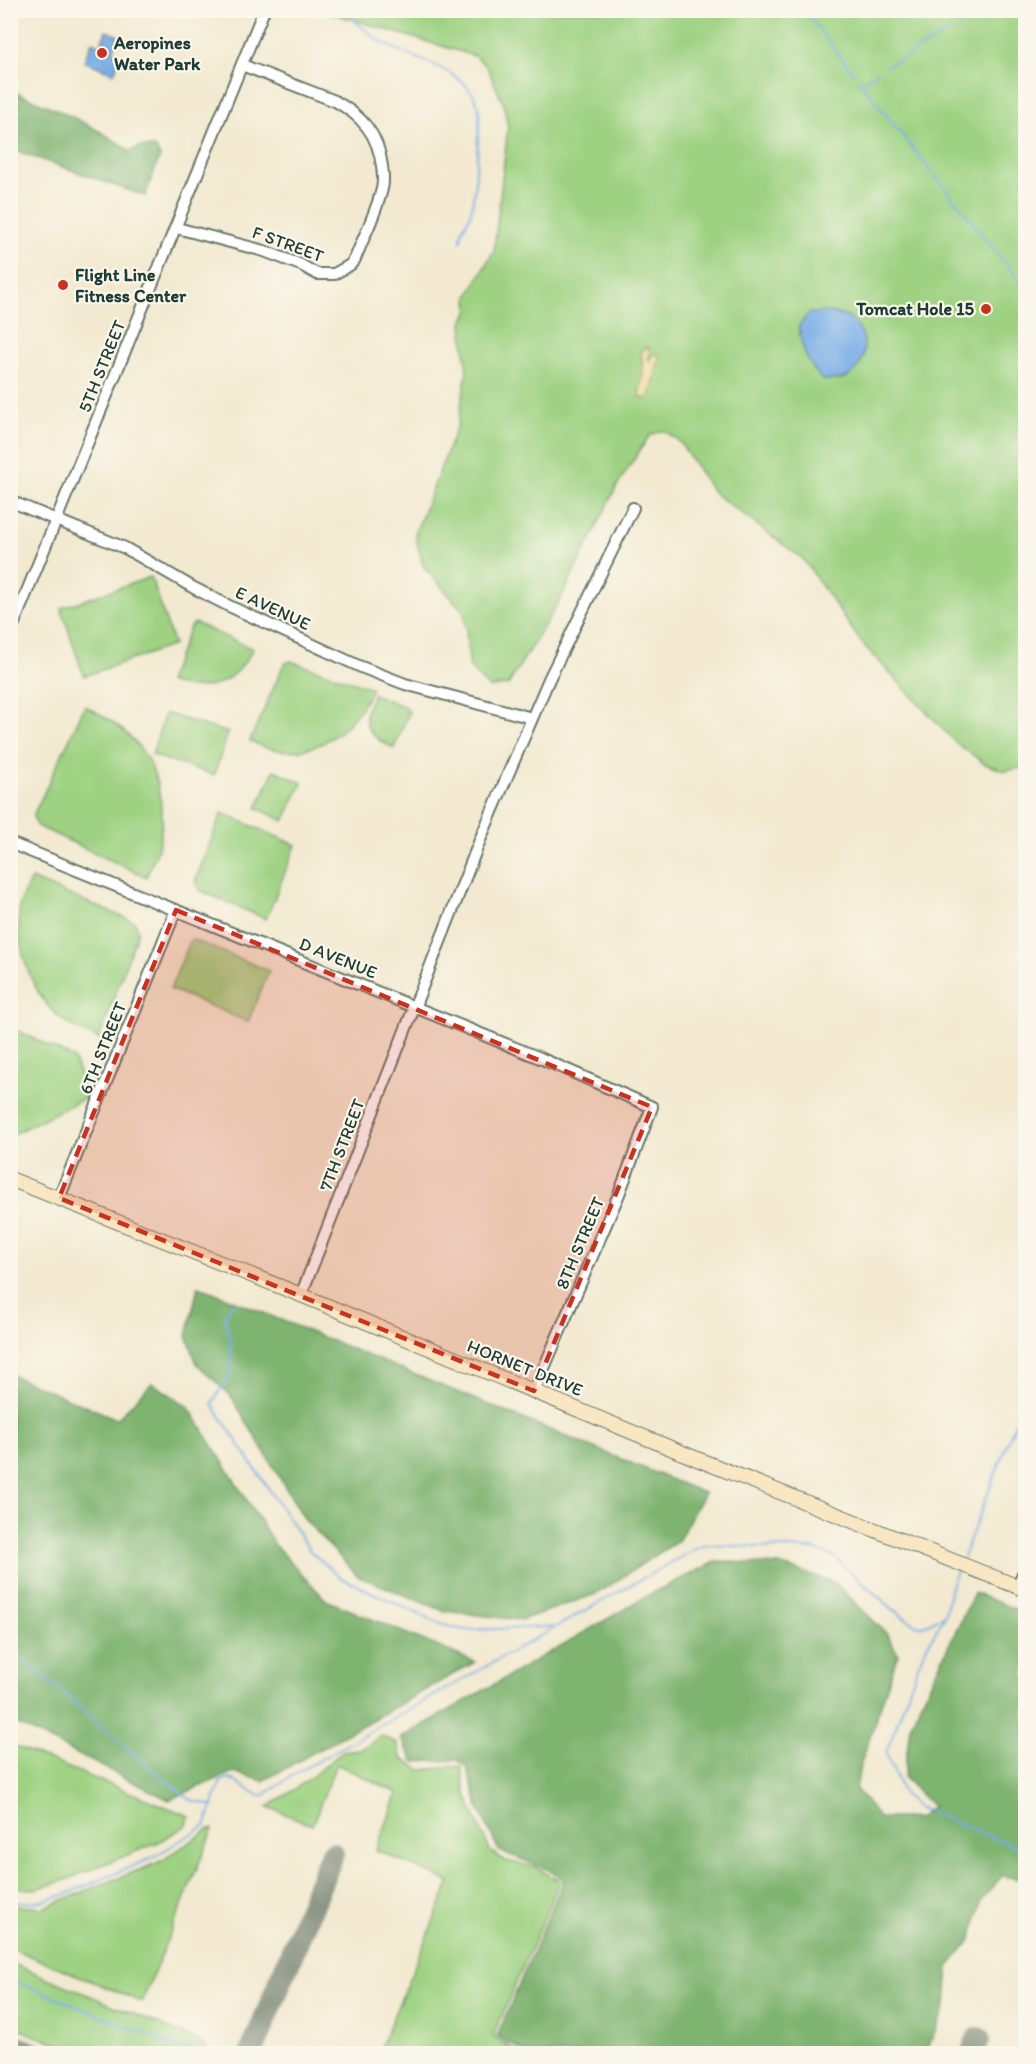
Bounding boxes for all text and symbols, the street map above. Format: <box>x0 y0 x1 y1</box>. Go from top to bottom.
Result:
place label: Aeropines Water Park <box>113 32 201 75</box>
marker: Aeropines Water Park <box>95 46 109 60</box>
street label: F STREET <box>249 221 327 267</box>
place label: Flight Line Fitness Center <box>75 264 187 307</box>
marker: Flight Line Fitness Center <box>56 278 70 292</box>
place label: Tomcat Hole 15 <box>855 298 975 320</box>
marker: Tomcat Hole 15 <box>979 302 993 316</box>
street label: 5TH STREET <box>74 317 130 415</box>
street label: E AVENUE <box>232 581 314 635</box>
street label: D AVENUE <box>296 932 380 984</box>
street label: 6TH STREET <box>75 999 131 1097</box>
street label: 7TH STREET <box>314 1096 370 1194</box>
street label: 8TH STREET <box>551 1194 609 1292</box>
street label: HORNET DRIVE <box>464 1335 586 1401</box>

